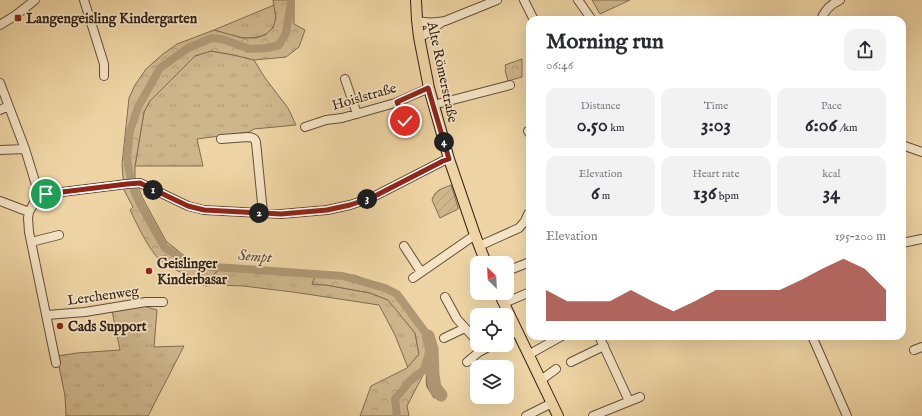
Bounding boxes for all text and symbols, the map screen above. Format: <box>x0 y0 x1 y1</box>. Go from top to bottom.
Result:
place label: Langengeisling Kindergarten <box>26 10 198 28</box>
marker: Langengeisling Kindergarten <box>13 13 23 23</box>
street label: Alte Römerstraße <box>422 19 462 125</box>
text: Morning run <box>546 28 664 56</box>
button: share <box>844 29 886 71</box>
text: 06:46 <box>546 57 573 74</box>
street label: Hoislstraße <box>330 79 399 115</box>
text: Distance <box>581 99 621 113</box>
text: Time <box>704 99 728 113</box>
text: Pace <box>821 99 842 113</box>
pin <box>388 104 422 138</box>
icon: check <box>394 110 416 132</box>
text: 0.50 <box>577 113 608 138</box>
text: 3:03 <box>701 113 731 138</box>
text: 6:06 <box>805 113 837 138</box>
text: km <box>608 121 625 135</box>
text: /km <box>837 121 858 135</box>
pin: 4 <box>434 132 454 152</box>
text: 4 <box>441 135 447 149</box>
text: Elevation <box>579 167 622 181</box>
text: Heart rate <box>693 167 739 181</box>
text: kcal <box>822 167 841 181</box>
pin <box>29 177 63 211</box>
pin: 1 <box>143 180 163 200</box>
text: 6 <box>591 181 599 206</box>
text: 136 <box>693 181 716 206</box>
text: 34 <box>823 181 840 206</box>
icon: arrive <box>35 183 57 205</box>
text: 1 <box>151 183 155 197</box>
pin: 3 <box>357 189 377 209</box>
text: m <box>599 189 610 203</box>
text: bpm <box>716 189 739 203</box>
text: 3 <box>365 192 369 206</box>
pin: 2 <box>249 203 269 223</box>
text: 2 <box>256 206 262 220</box>
text: Elevation <box>546 228 598 245</box>
text: 195–200 m <box>835 228 886 245</box>
water label: Sempt <box>237 246 274 267</box>
place label: Geislinger Kinderbasar <box>157 255 228 289</box>
north arrow <box>470 256 514 300</box>
map controls <box>470 256 514 404</box>
marker: Geislinger Kinderbasar <box>144 266 154 276</box>
street label: Lerchenweg <box>66 282 140 310</box>
button: locate <box>470 308 514 352</box>
place label: Cads Support <box>68 318 147 336</box>
marker: Cads Support <box>55 321 65 331</box>
button: layers <box>470 360 514 404</box>

